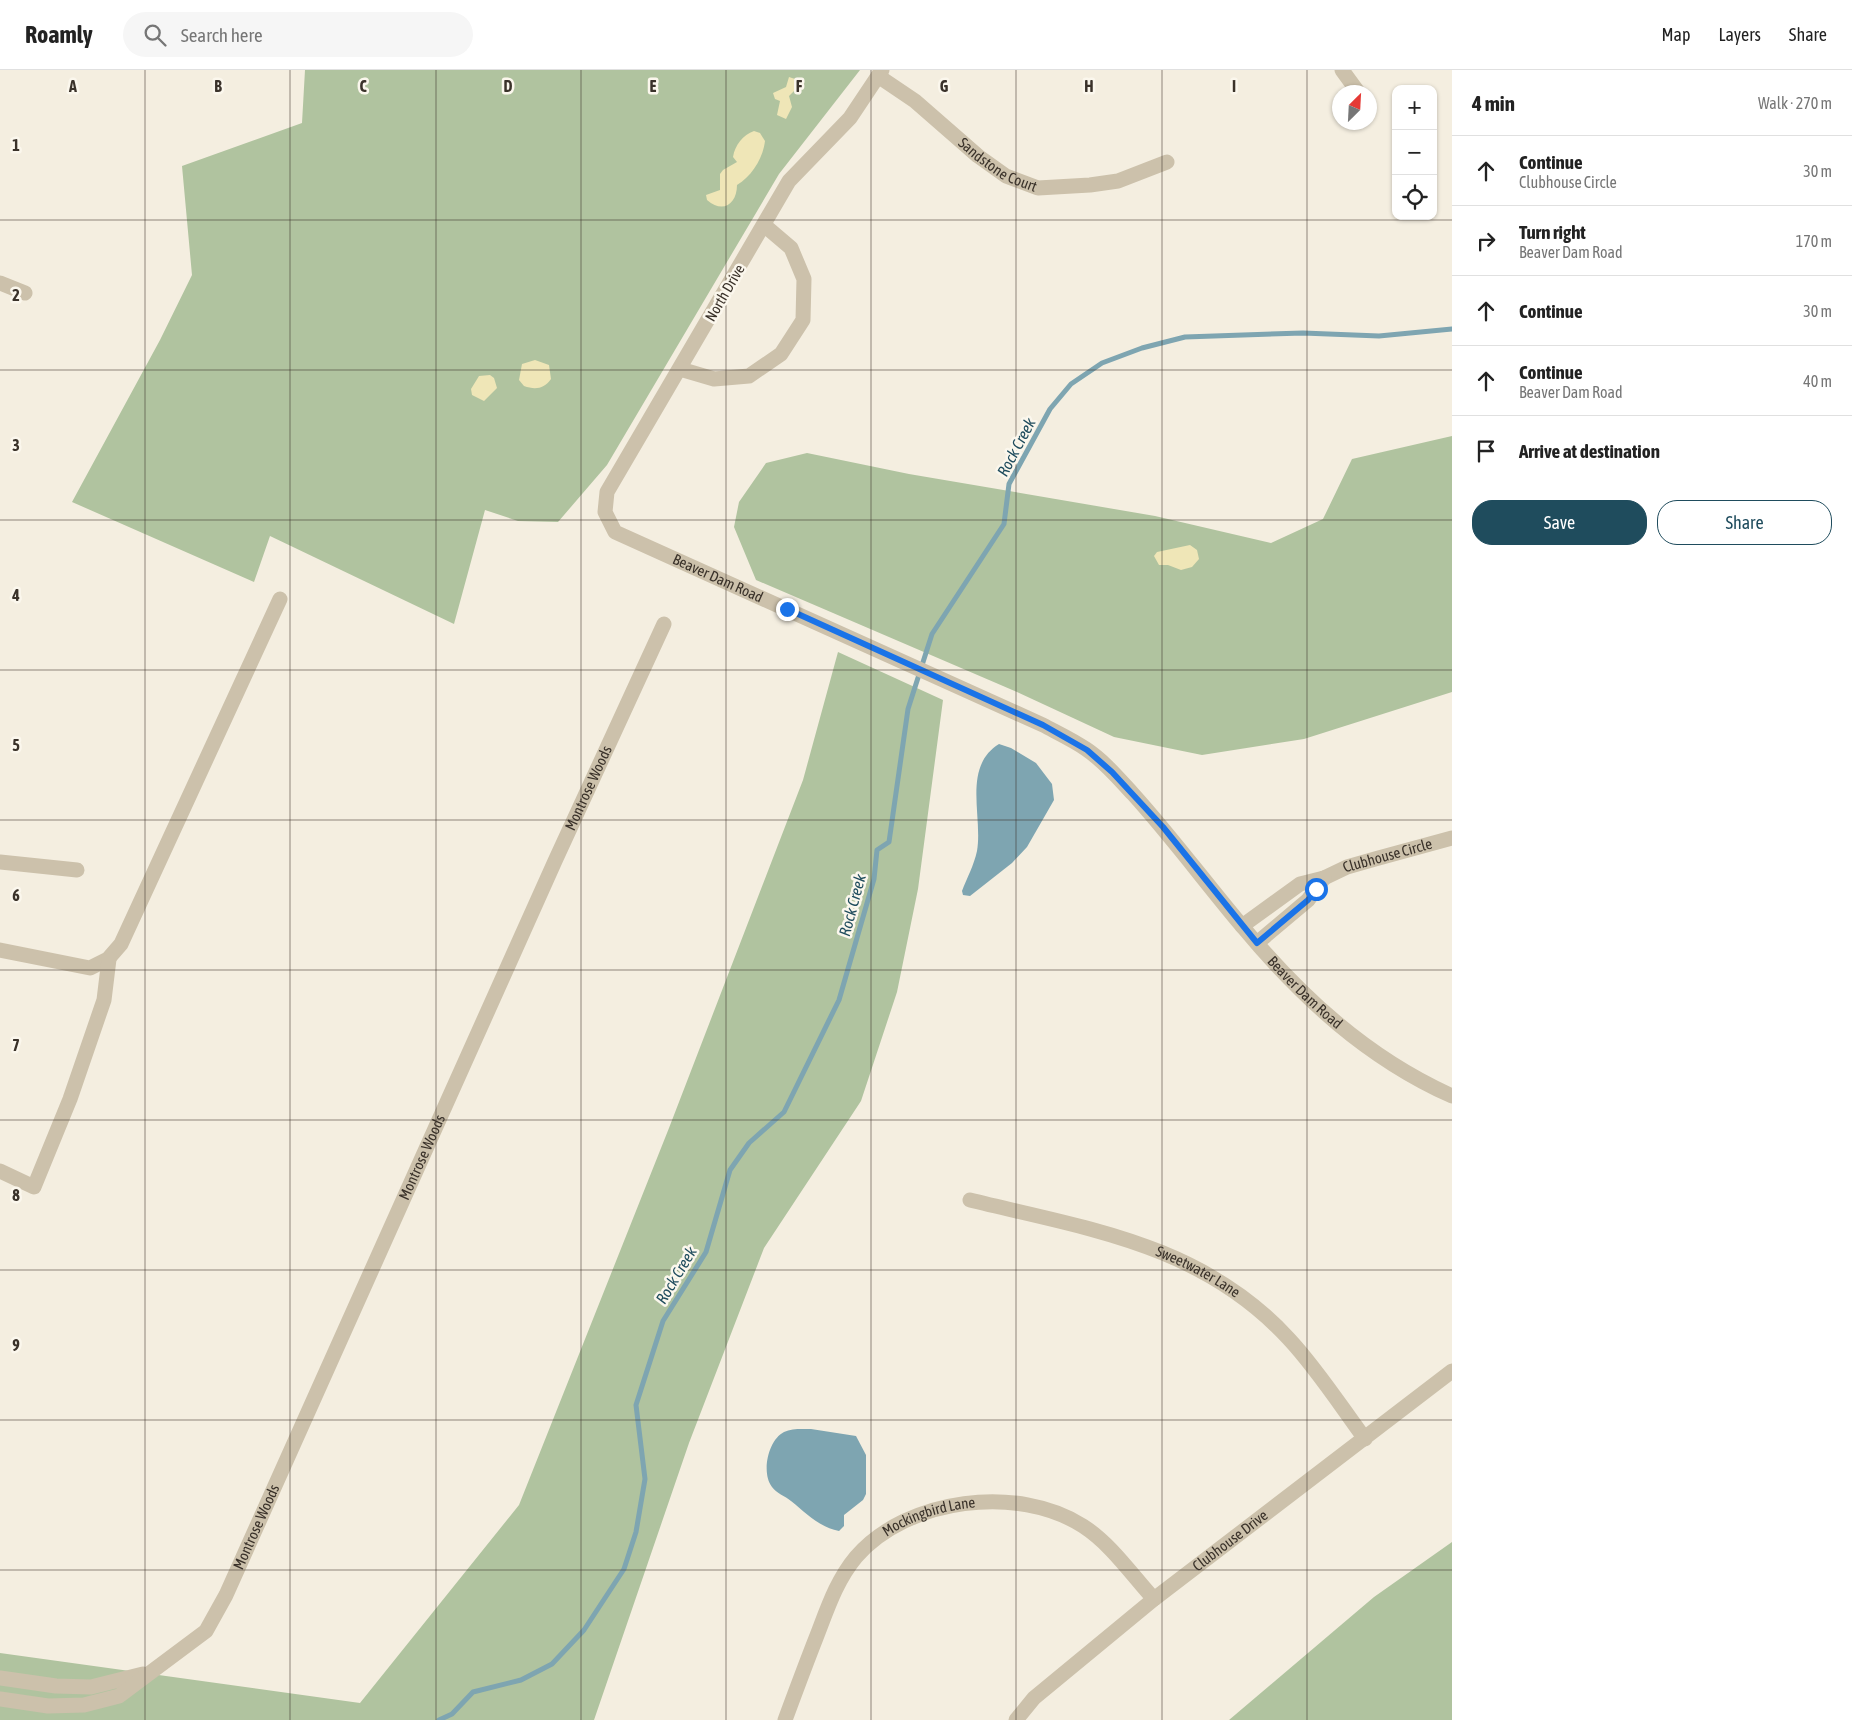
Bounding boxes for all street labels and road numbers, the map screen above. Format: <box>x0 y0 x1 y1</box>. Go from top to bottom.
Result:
street label: Sandstone Court <box>955 134 1039 195</box>
street label: North Drive <box>701 261 748 324</box>
street label: Beaver Dam Road <box>670 550 766 606</box>
street label: Montrose Woods <box>561 743 615 833</box>
street label: Clubhouse Circle <box>1340 835 1434 876</box>
street label: Beaver Dam Road <box>1264 952 1346 1032</box>
street label: Montrose Woods <box>395 1112 448 1202</box>
street label: Sweetwater Lane <box>1154 1242 1244 1301</box>
street label: Montrose Woods <box>230 1482 282 1572</box>
street label: Mockingbird Lane <box>879 1493 976 1539</box>
street label: Clubhouse Drive <box>1189 1506 1271 1574</box>

